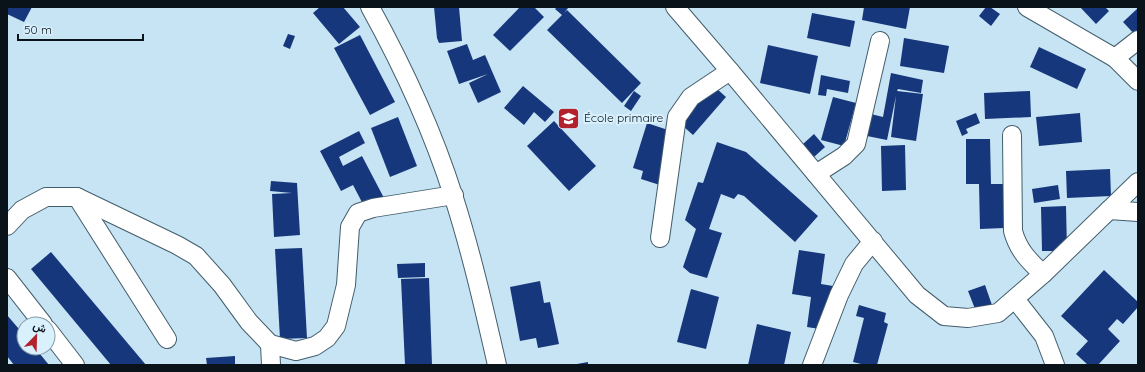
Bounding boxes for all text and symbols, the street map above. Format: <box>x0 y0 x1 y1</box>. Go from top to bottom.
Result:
scale bar <box>18 16 143 42</box>
text: 50 m <box>24 22 52 37</box>
school or university icon: École primaire <box>555 105 581 131</box>
place label: École primaire <box>584 110 664 125</box>
north arrow <box>16 316 56 356</box>
text: ش <box>31 318 49 336</box>

